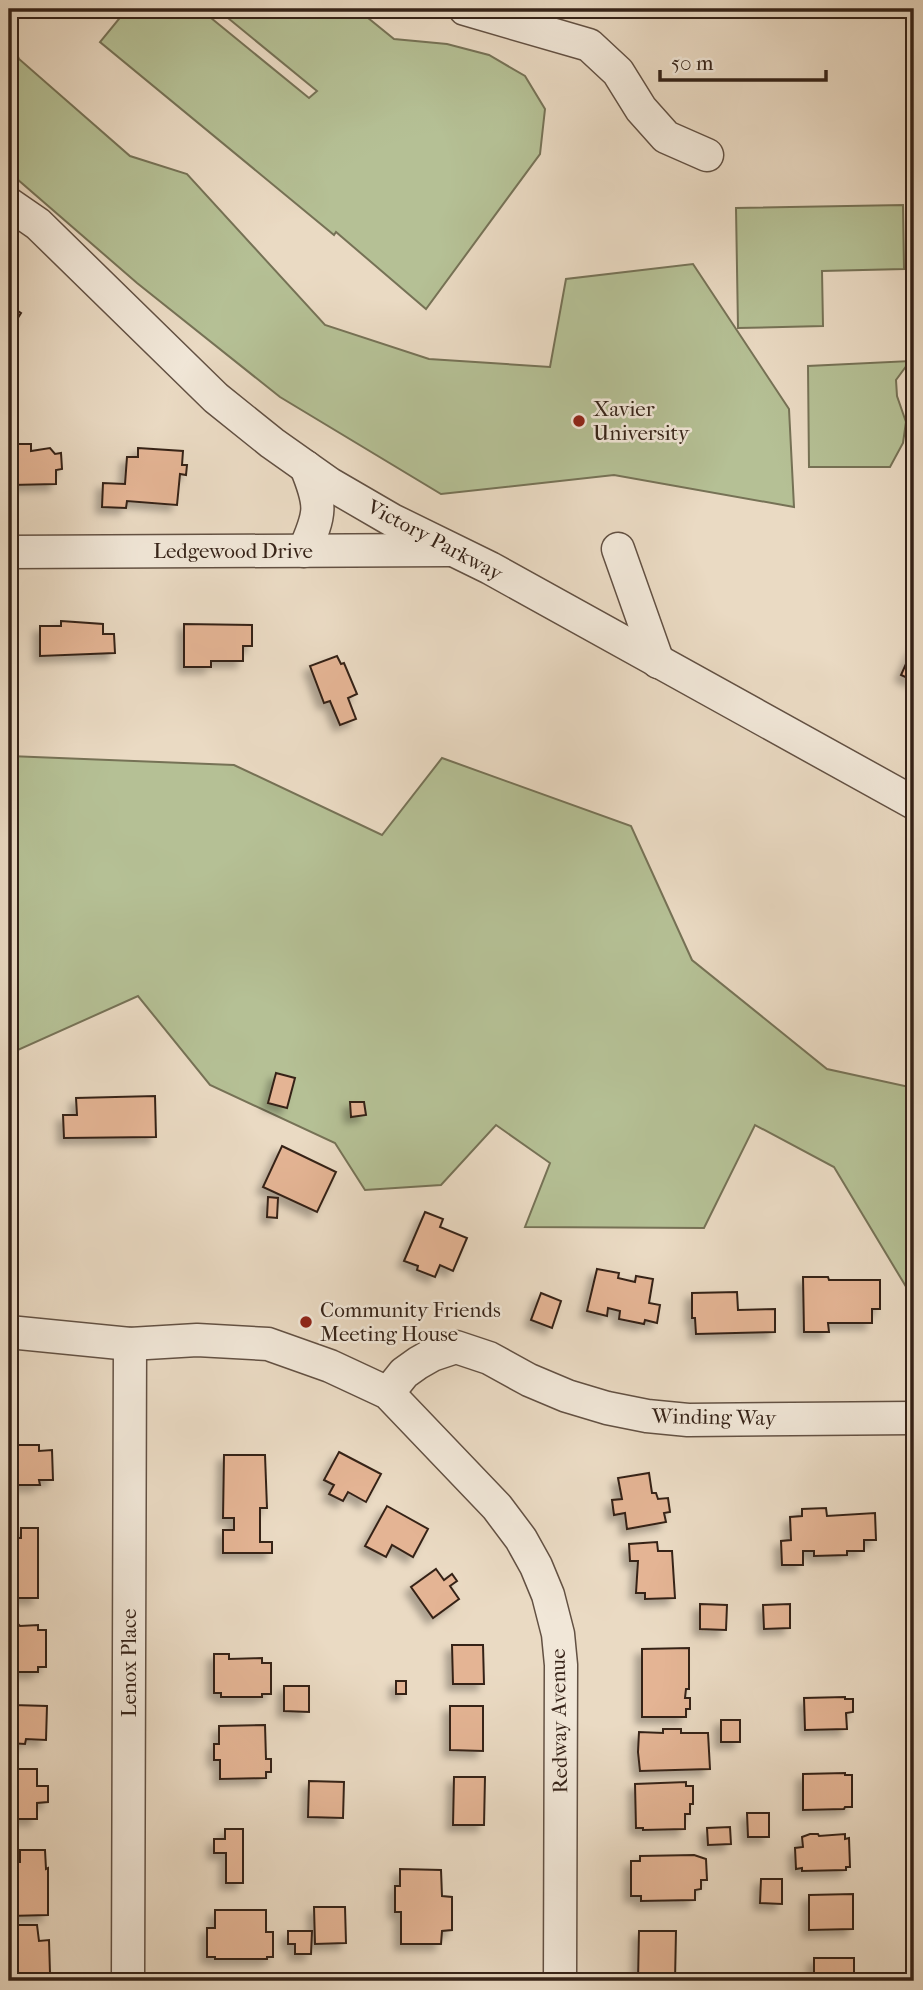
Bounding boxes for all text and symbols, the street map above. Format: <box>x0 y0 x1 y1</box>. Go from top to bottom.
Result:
scale bar <box>660 38 827 82</box>
text: 50 m <box>671 51 714 75</box>
place label: Xavier University <box>593 397 690 445</box>
marker: Xavier University <box>571 413 587 429</box>
street label: Victory Parkway <box>363 494 507 586</box>
street label: Ledgewood Drive <box>153 539 313 563</box>
place label: Community Friends Meeting House <box>320 1298 501 1346</box>
marker: Community Friends Meeting House <box>298 1314 314 1330</box>
street label: Winding Way <box>651 1404 777 1430</box>
street label: Lenox Place <box>117 1609 141 1717</box>
street label: Redway Avenue <box>546 1648 572 1794</box>

